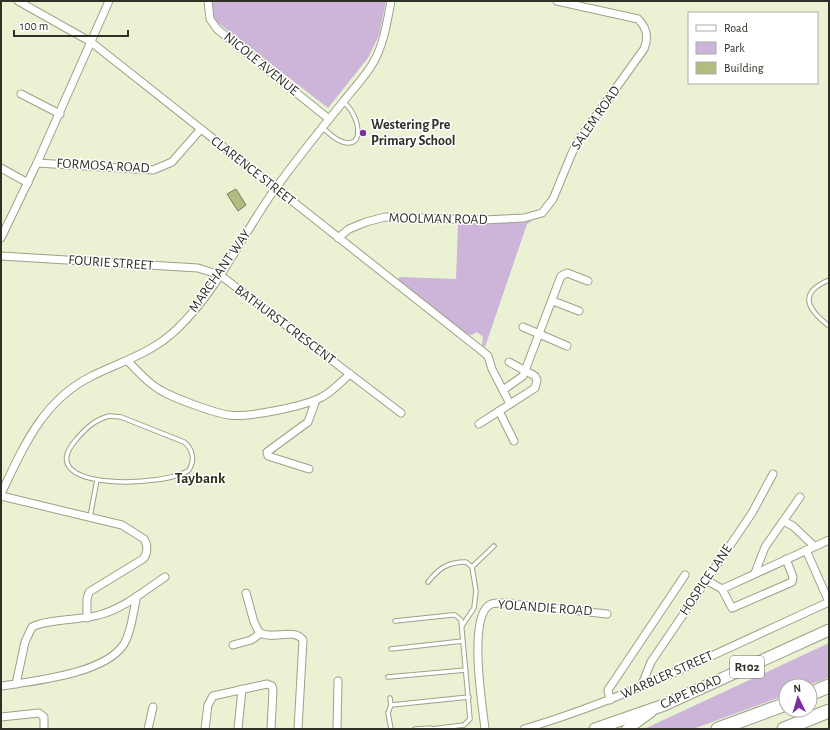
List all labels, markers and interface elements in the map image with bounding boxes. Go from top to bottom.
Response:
scale bar [14,12,128,38]
legend [688,12,818,84]
text: 100 m [20,20,48,32]
text: Road [724,22,748,34]
street label: NICOLE AVENUE [221,30,301,98]
text: Park [724,42,745,54]
text: Building [724,62,764,74]
street label: SALEM ROAD [569,84,623,152]
place label: Westering Pre Primary School [371,118,456,148]
marker: Westering Pre Primary School [358,128,368,138]
street label: CLARENCE STREET [208,134,298,208]
street label: FORMOSA ROAD [56,157,150,175]
street label: MOOLMAN ROAD [388,211,488,227]
street label: MARCHANT WAY [186,227,254,315]
street label: FOURIE STREET [68,253,154,273]
street label: BATHURST CRESCENT [232,283,338,367]
district label: Taybank [175,471,226,486]
street label: HOSPICE LANE [677,542,735,618]
street label: YOLANDIE ROAD [497,598,593,618]
street label: WARBLER STREET [619,648,715,702]
road number: R102 [730,656,764,678]
street label: CAPE ROAD [658,672,724,712]
north arrow [778,678,818,718]
text: N [793,683,801,694]

